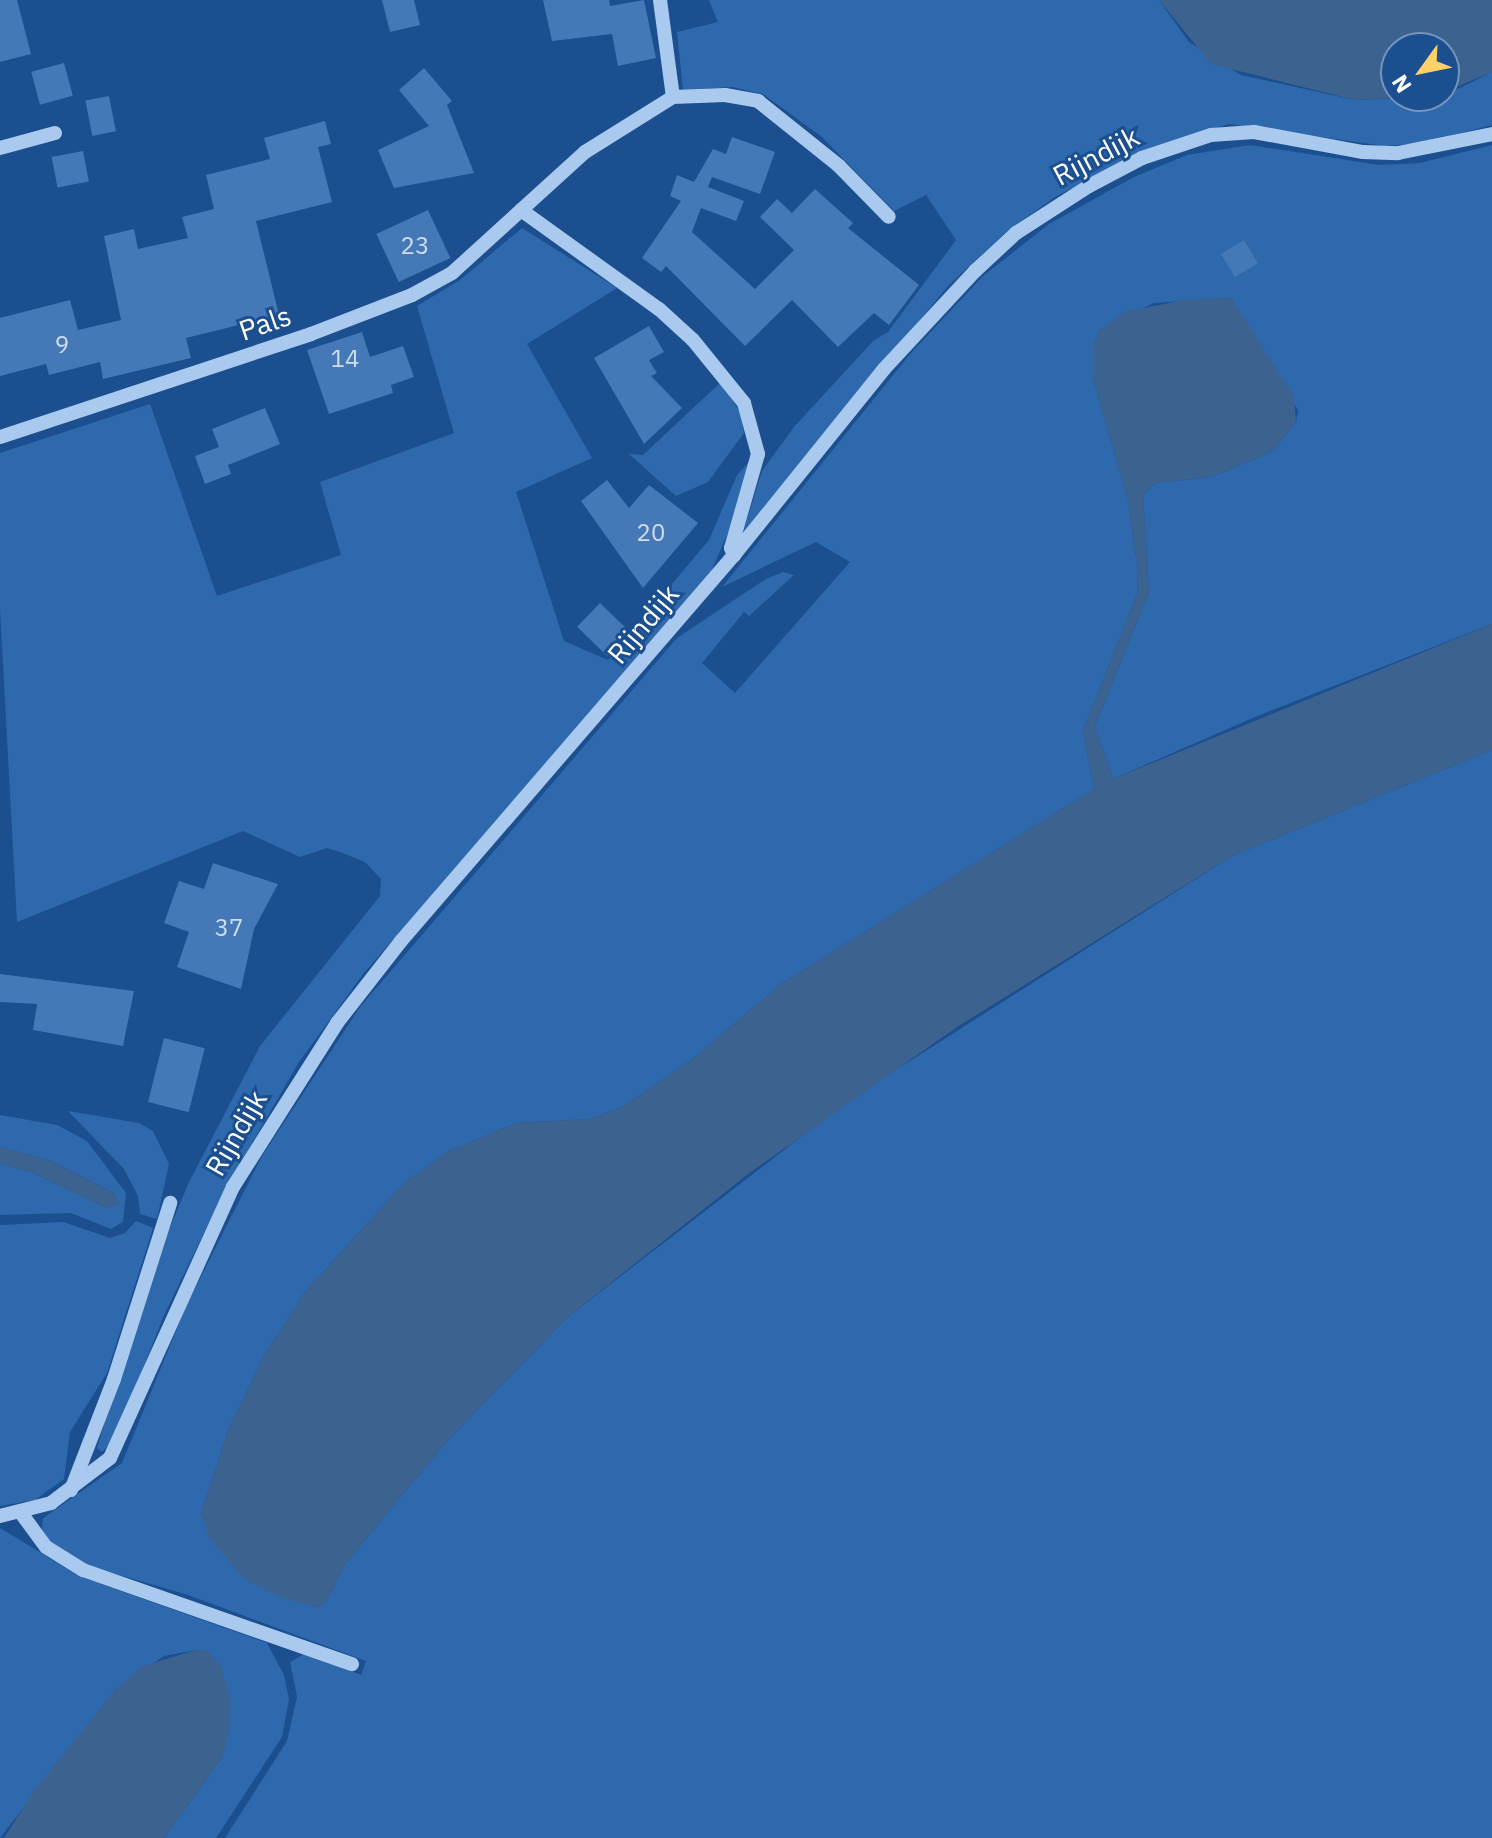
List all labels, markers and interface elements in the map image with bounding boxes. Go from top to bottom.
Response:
north arrow [1380,32,1460,112]
text: N [1385,70,1418,99]
street label: Rijndijk [1047,119,1145,193]
house number: 23 [401,232,429,260]
street label: Pals [235,299,295,347]
house number: 9 [55,331,69,359]
house number: 14 [331,345,359,373]
house number: 20 [637,519,665,547]
street label: Rijndijk [600,578,686,670]
house number: 37 [215,914,243,942]
street label: Rijndijk [198,1084,274,1182]

